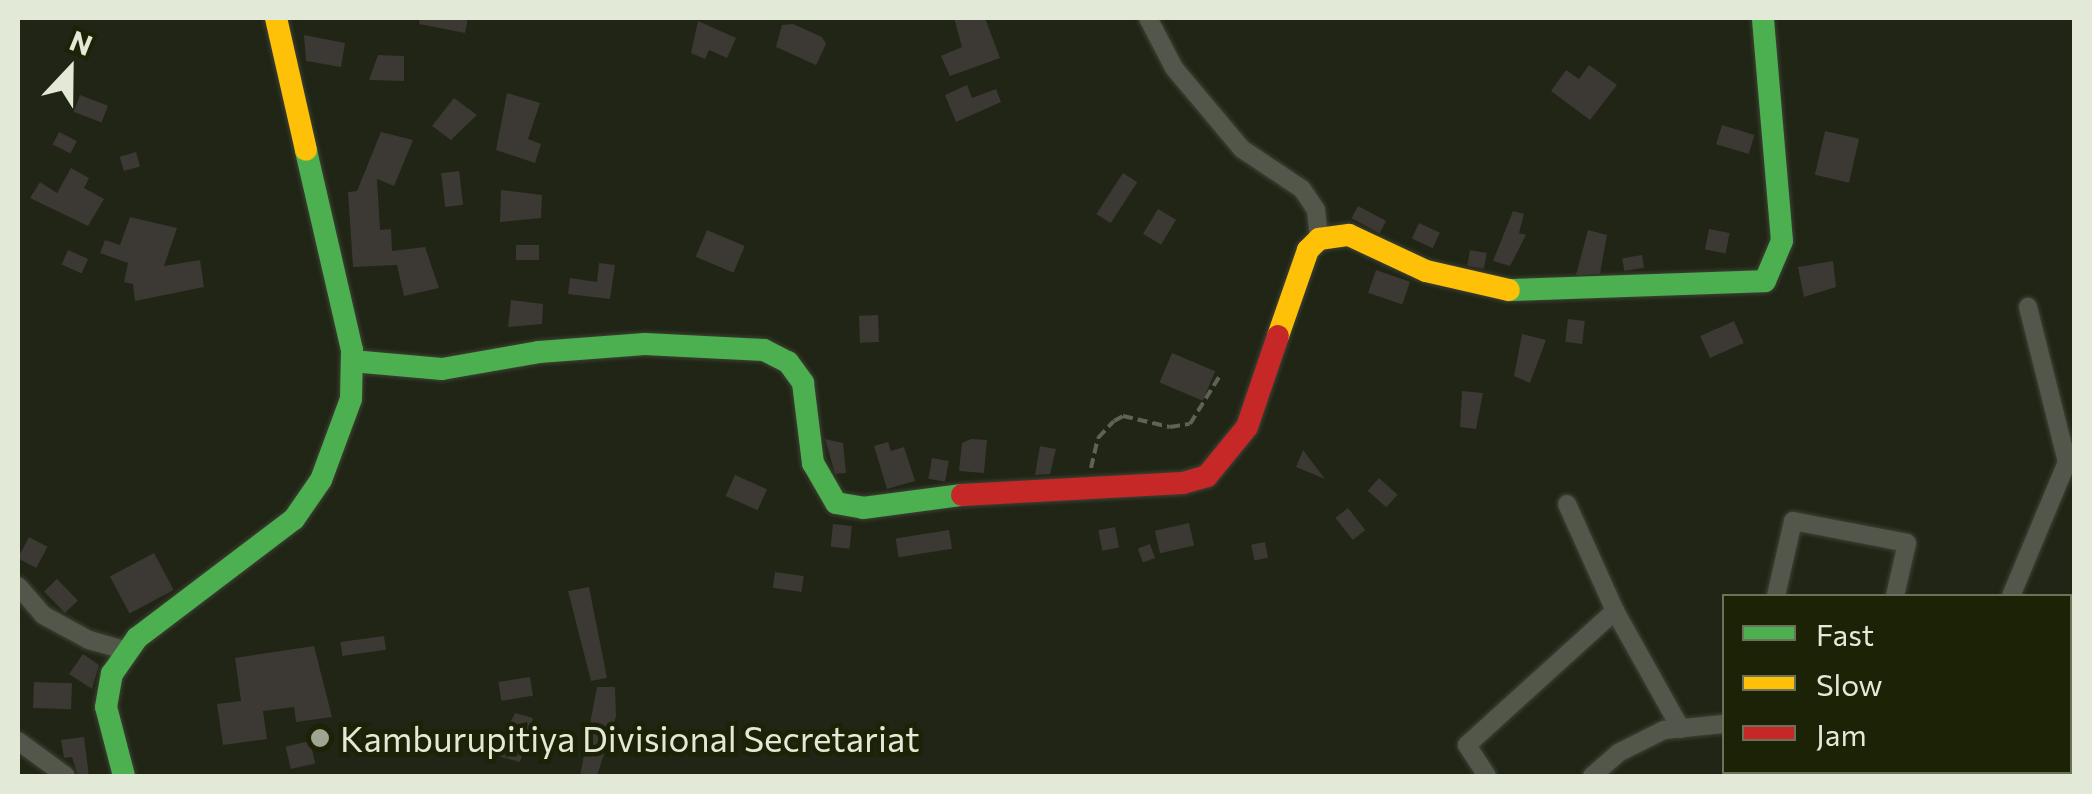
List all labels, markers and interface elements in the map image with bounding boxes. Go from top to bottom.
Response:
north arrow [20,20,120,120]
text: N [65,22,97,62]
legend [1722,594,2072,774]
text: Fast [1816,615,1874,652]
text: Slow [1816,665,1883,702]
text: Jam [1816,715,1867,752]
place label: Kamburupitiya Divisional Secretariat [340,717,920,759]
marker: Kamburupitiya Divisional Secretariat [309,727,331,749]

